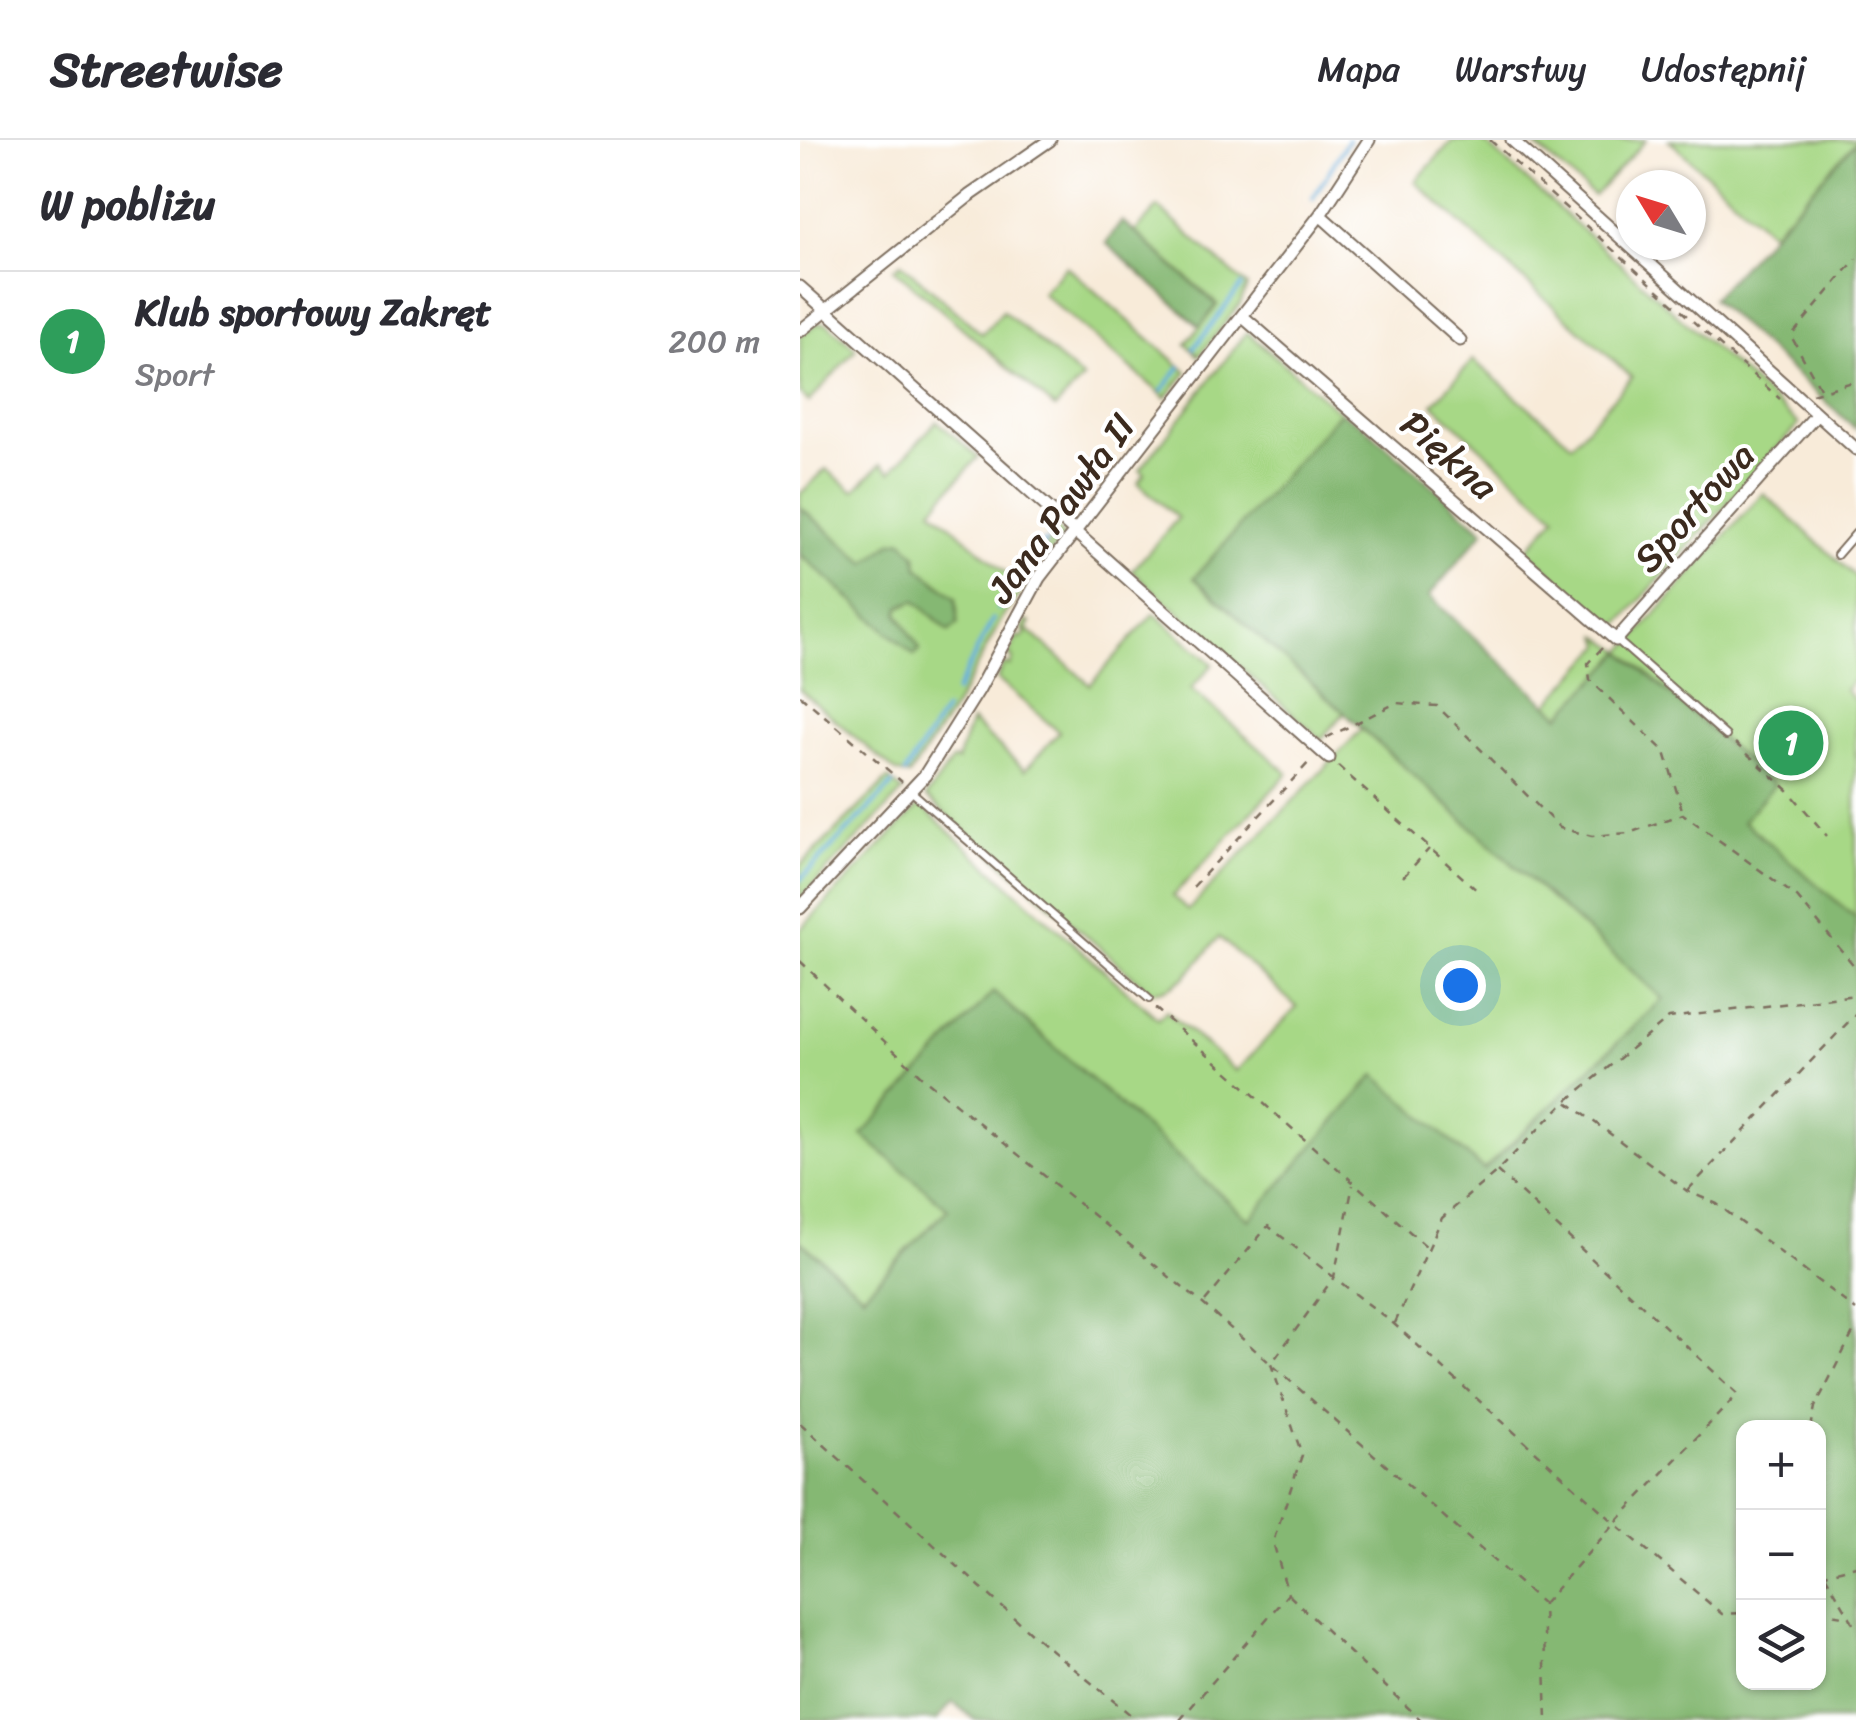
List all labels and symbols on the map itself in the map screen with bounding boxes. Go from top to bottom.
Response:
north arrow [1616,170,1706,260]
street label: Piękna [1384,393,1514,518]
street label: Jana Pawła II [968,399,1154,619]
street label: Sportowa [1616,426,1772,589]
pin: 1 [1758,706,1824,780]
your location [1435,960,1486,1011]

